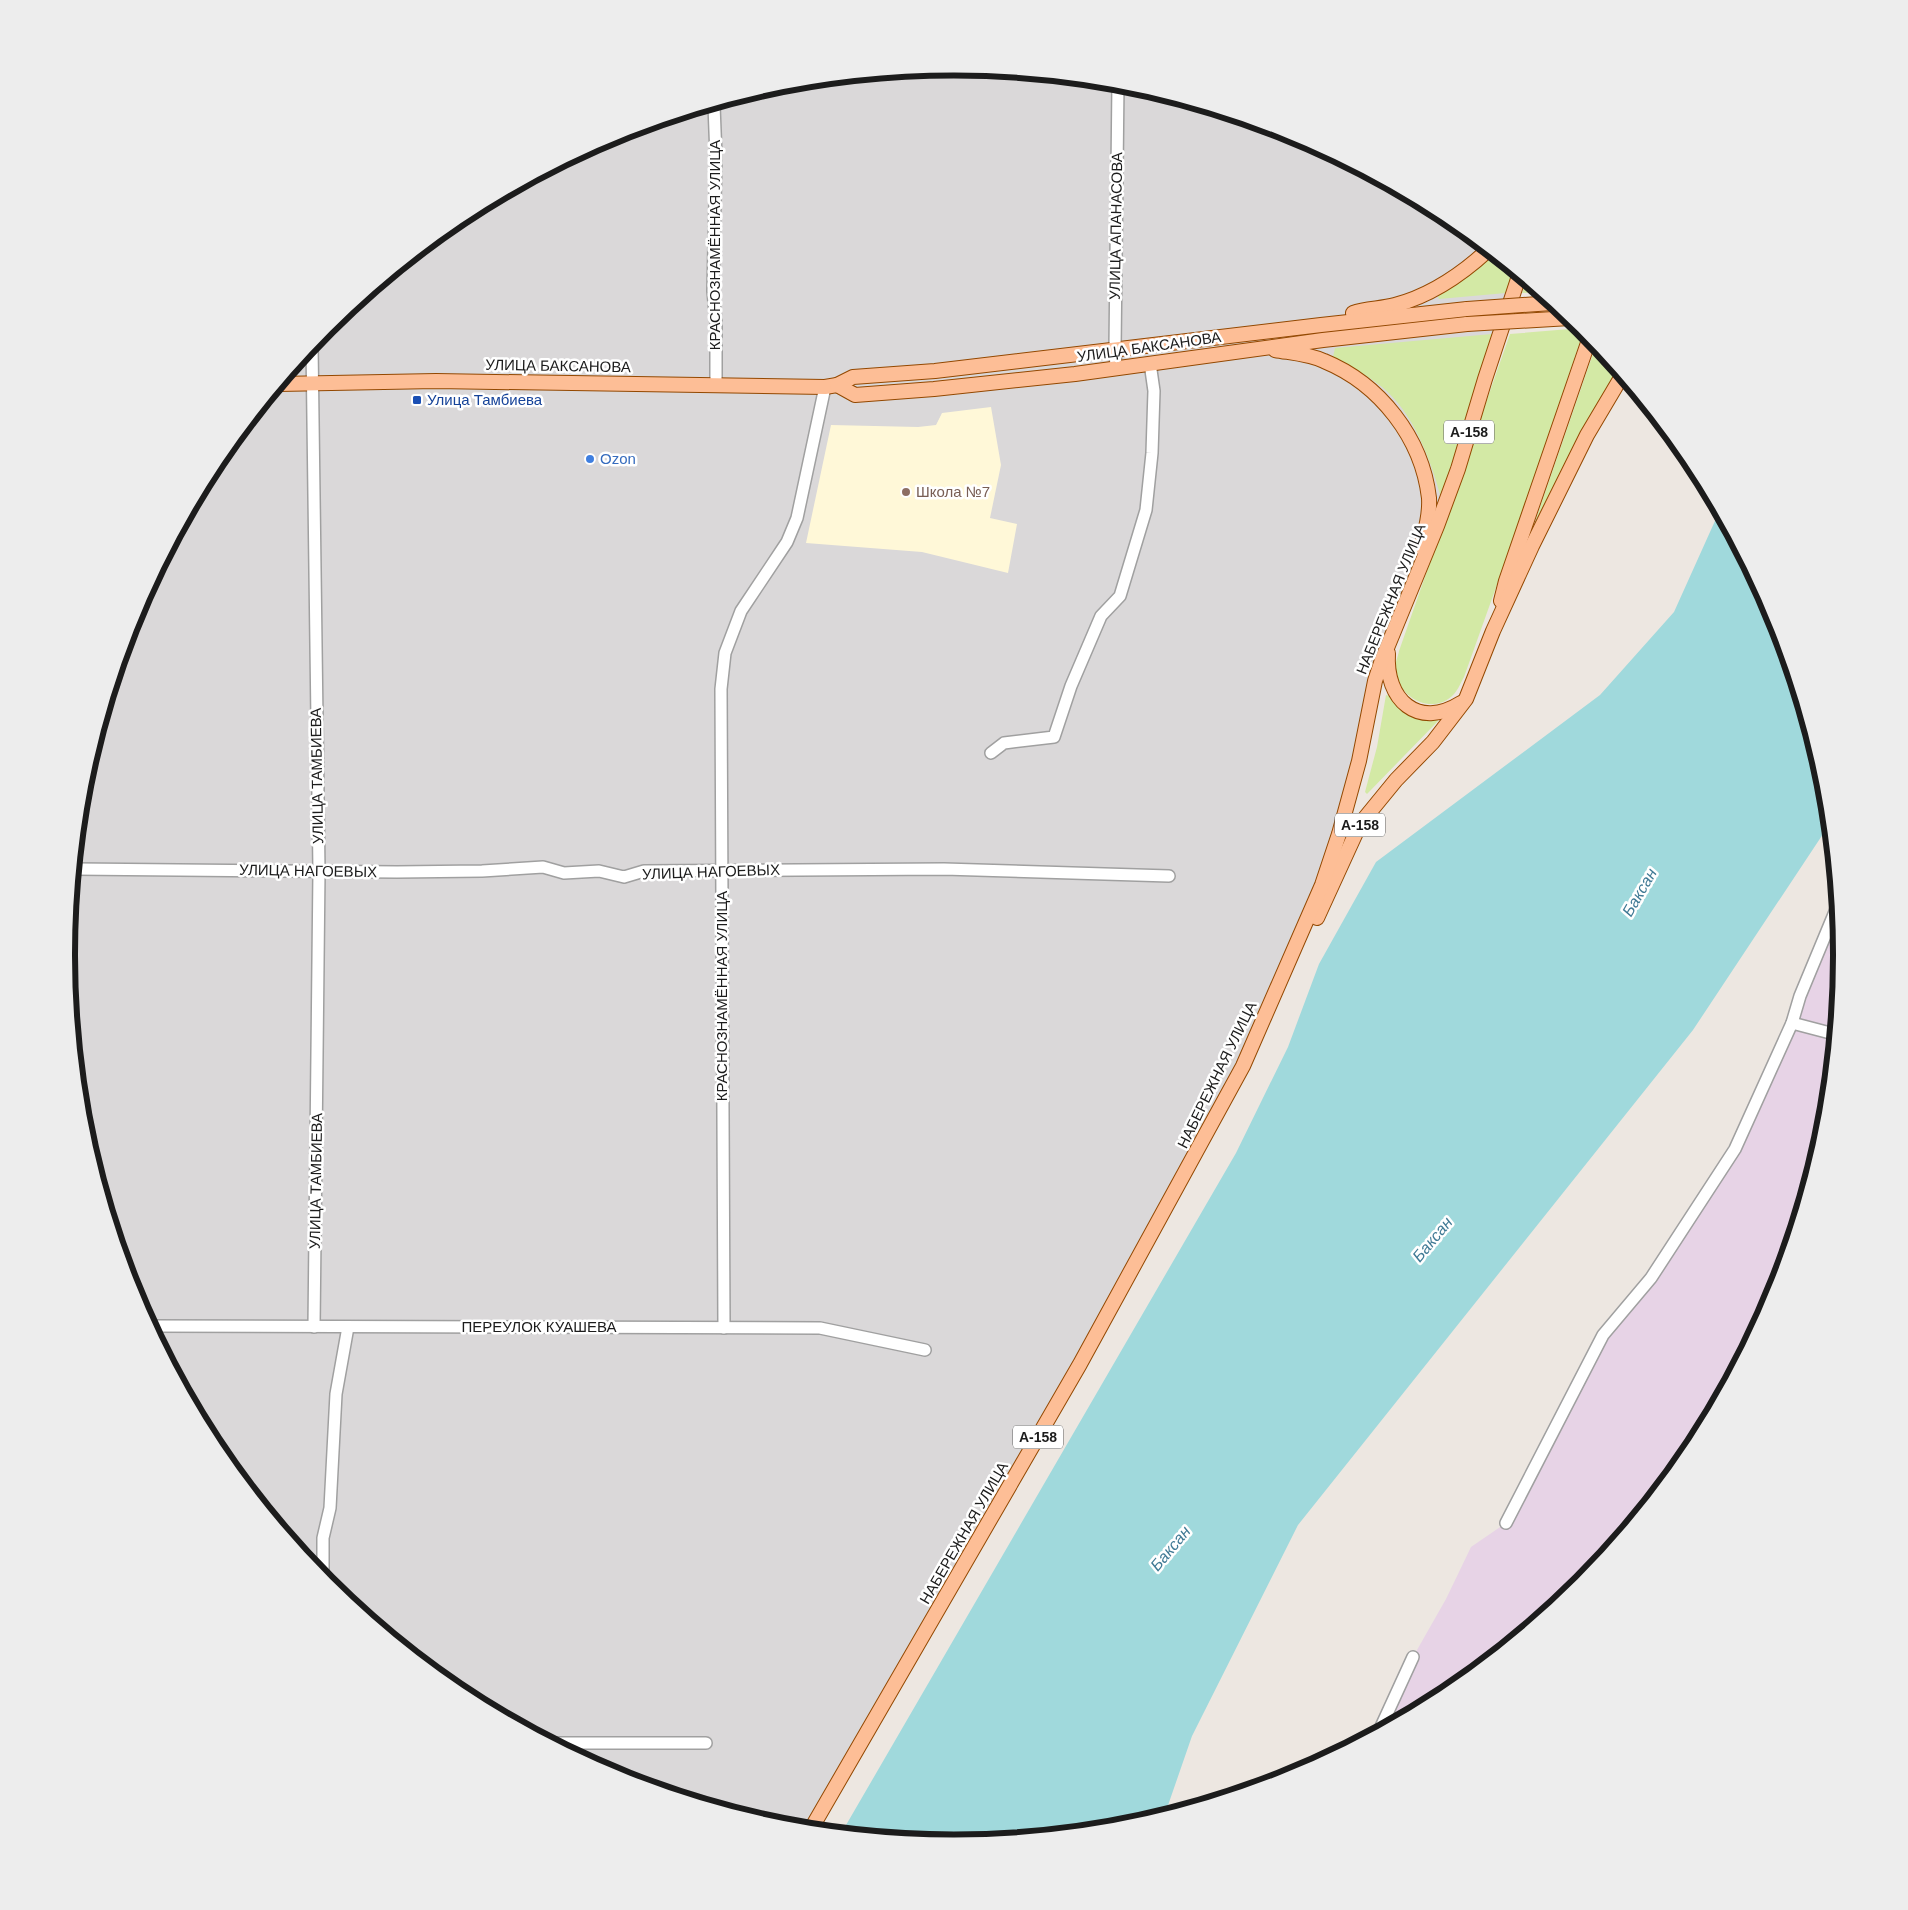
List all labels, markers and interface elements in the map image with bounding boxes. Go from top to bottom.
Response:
street label: КРАСНОЗНАМЁННАЯ УЛИЦА [706,140,723,350]
street label: УЛИЦА АПАНАСОВА [1106,152,1125,300]
street label: УЛИЦА БАКСАНОВА [1076,328,1222,365]
street label: УЛИЦА БАКСАНОВА [485,356,631,375]
place label: Улица Тамбиева [427,391,543,408]
marker: Улица Тамбиева [411,394,423,406]
road number: А-158 [1444,421,1494,444]
place label: Ozon [600,450,636,467]
marker: Ozon [584,453,596,465]
place label: Школа №7 [916,483,990,500]
marker: Школа №7 [900,486,912,498]
street label: НАБЕРЕЖНАЯ УЛИЦА [1352,521,1429,677]
street label: УЛИЦА ТАМБИЕВА [307,708,326,844]
road number: А-158 [1335,814,1385,836]
street label: УЛИЦА НАГОЕВЫХ [239,861,377,880]
street label: УЛИЦА НАГОЕВЫХ [642,861,780,882]
water label: Баксан [1619,865,1660,919]
street label: КРАСНОЗНАМЁННАЯ УЛИЦА [713,891,730,1101]
street label: НАБЕРЕЖНАЯ УЛИЦА [1174,999,1260,1151]
street label: УЛИЦА ТАМБИЕВА [306,1113,325,1249]
water label: Баксан [1409,1214,1456,1265]
street label: ПЕРЕУЛОК КУАШЕВА [462,1318,616,1335]
road number: А-158 [1013,1425,1063,1448]
street label: НАБЕРЕЖНАЯ УЛИЦА [916,1459,1011,1607]
water label: Баксан [1147,1523,1194,1574]

